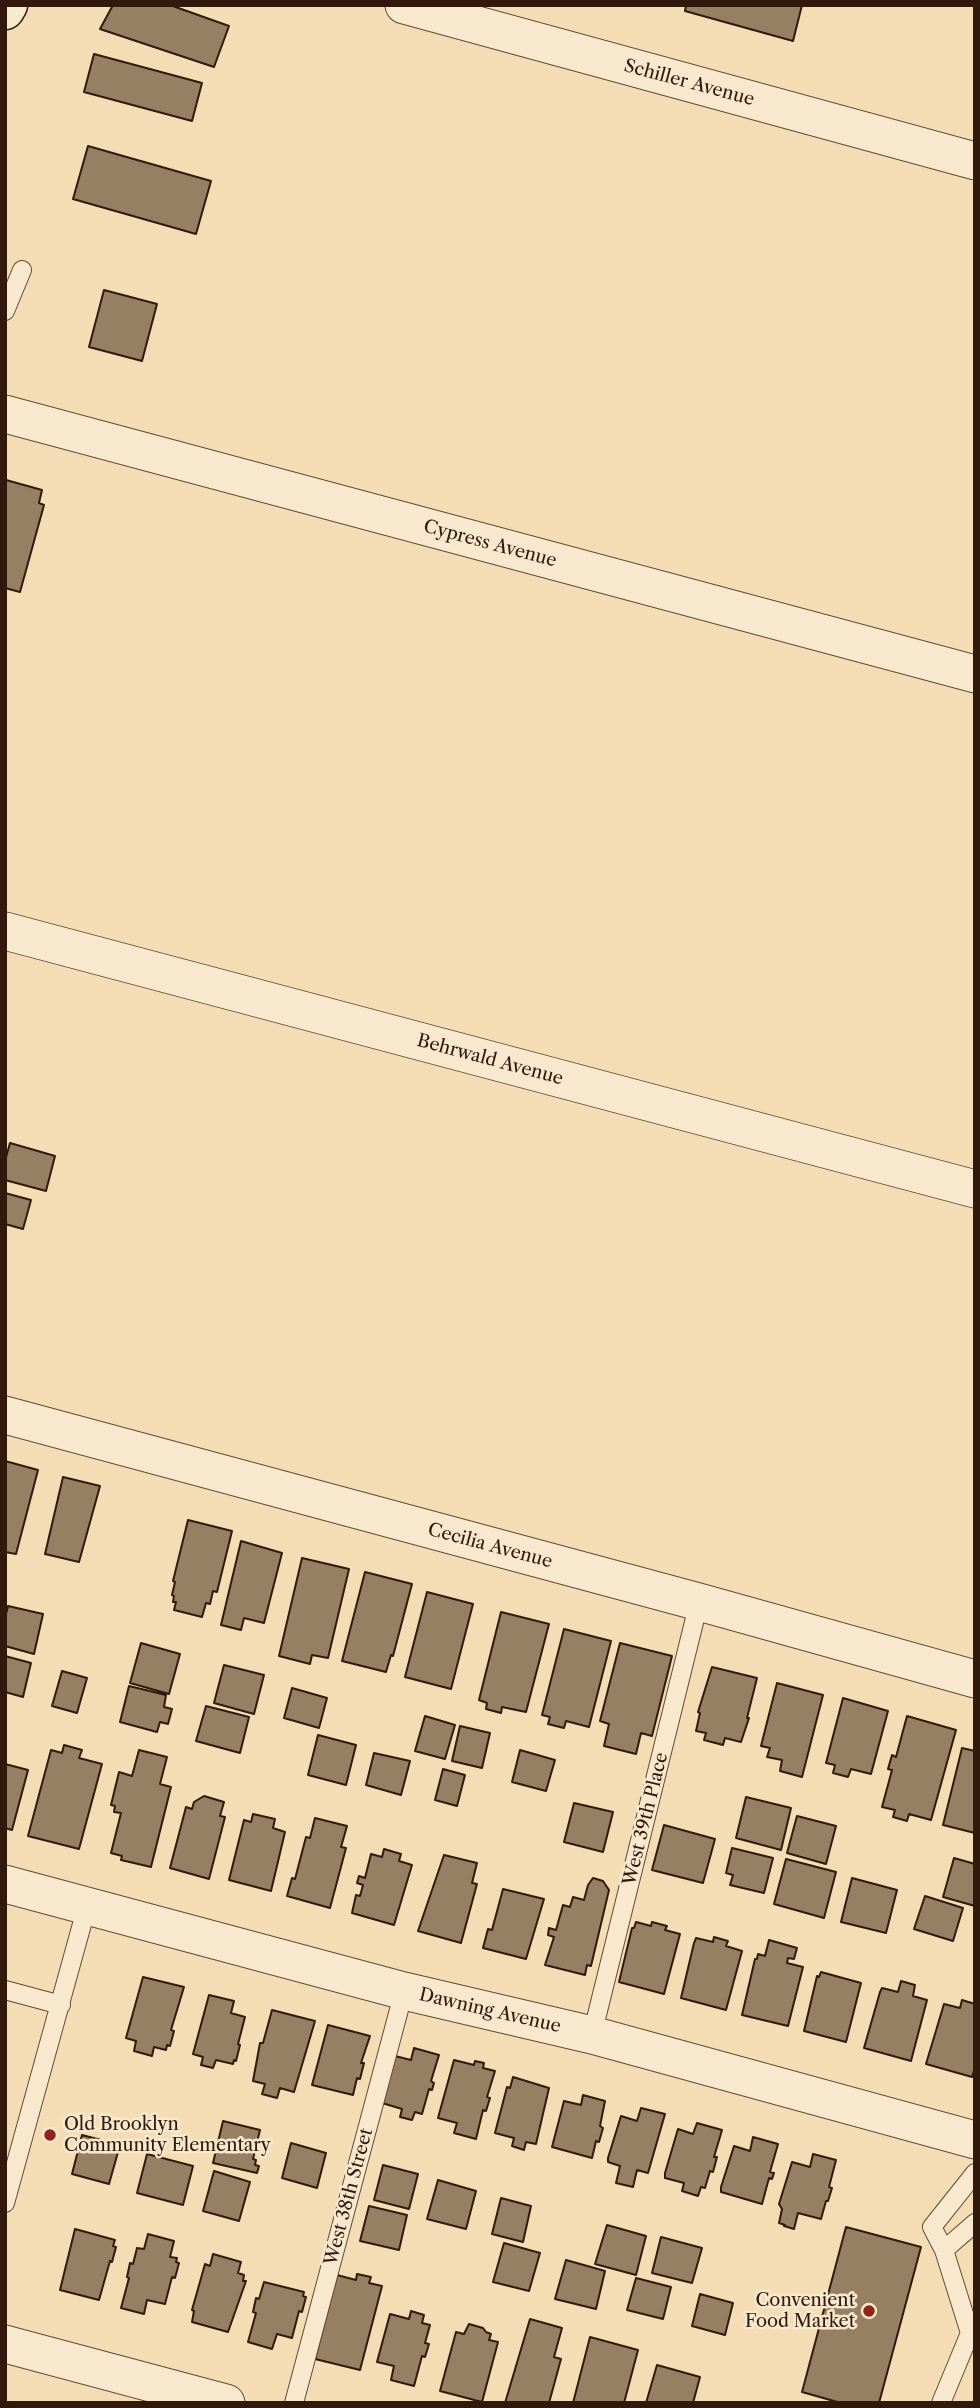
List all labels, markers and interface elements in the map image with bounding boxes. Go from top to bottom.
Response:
street label: Schiller Avenue [621,55,757,111]
street label: Cypress Avenue [421,516,559,572]
street label: Behrwald Avenue [415,1030,565,1090]
street label: Cecilia Avenue [425,1519,555,1573]
street label: West 39th Place [619,1750,673,1888]
street label: Dawning Avenue [417,1984,563,2038]
place label: Old Brooklyn Community Elementary [64,2114,271,2156]
street label: West 38th Street [320,2126,378,2268]
marker: Old Brooklyn Community Elementary [42,2127,58,2143]
place label: Convenient Food Market [745,2290,855,2332]
marker: Convenient Food Market [861,2303,877,2319]

